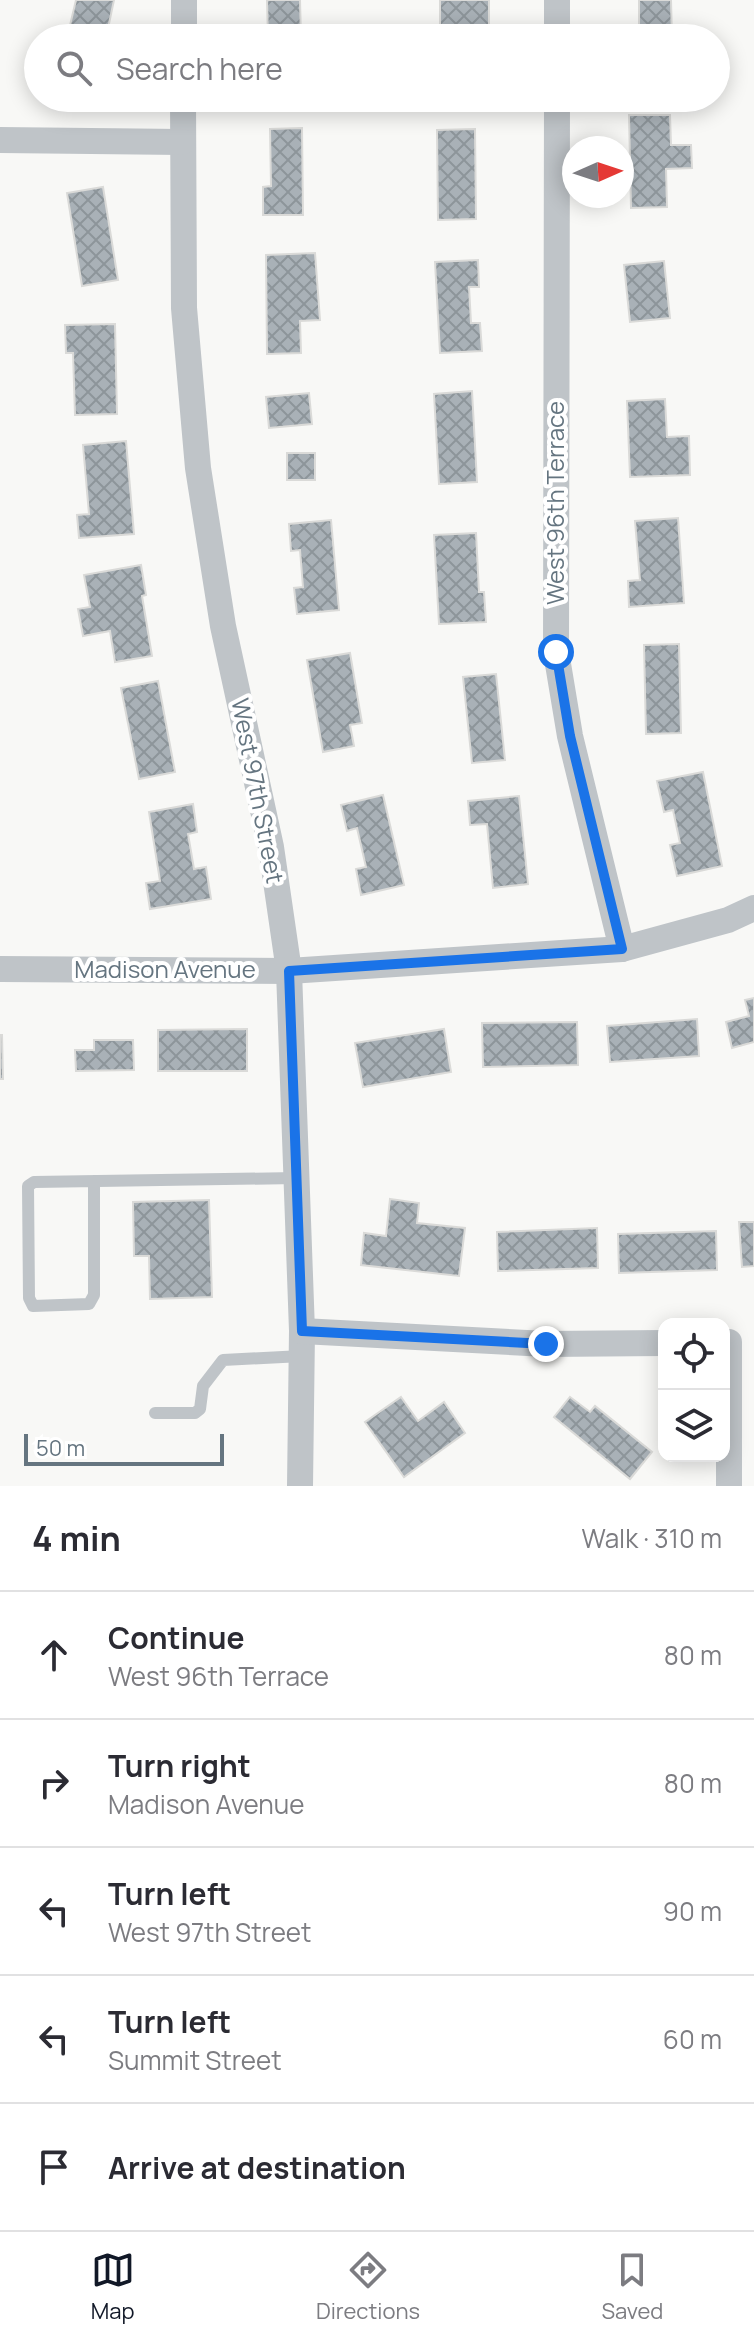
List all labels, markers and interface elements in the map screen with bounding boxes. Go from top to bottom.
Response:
search box [24,24,730,112]
icon: search [52,46,96,90]
text: Search here [116,48,283,89]
north arrow [562,136,634,208]
street label: West 96th Terrace [538,401,571,605]
route start [538,634,574,670]
street label: West 97th Street [224,695,293,886]
street label: Madison Avenue [74,952,256,985]
map controls [658,1318,730,1462]
button: locate [658,1318,730,1390]
route end [528,1326,564,1362]
button: layers [658,1390,730,1462]
scale bar [24,1430,224,1466]
text: 50 m [36,1433,85,1463]
text: 4 min [32,1515,121,1561]
text: Walk · 310 m [582,1520,722,1556]
text: Continue [108,1617,244,1658]
icon: ahead [32,1633,76,1677]
text: 80 m [664,1637,722,1673]
text: West 96th Terrace [108,1658,329,1694]
text: Turn right [108,1745,251,1786]
icon: right [32,1761,76,1805]
text: 80 m [664,1765,722,1801]
text: Madison Avenue [108,1786,304,1822]
text: Turn left [108,1873,231,1914]
icon: left [32,1889,76,1933]
text: 90 m [663,1893,722,1929]
text: West 97th Street [108,1914,311,1950]
text: Turn left [108,2001,231,2042]
icon: left [32,2017,76,2061]
text: 60 m [663,2021,722,2057]
text: Summit Street [108,2042,282,2078]
icon: arrive [32,2145,76,2189]
text: Arrive at destination [108,2147,406,2188]
tab: Map [91,2248,135,2326]
tab: Directions [316,2248,420,2326]
tab: Saved [601,2248,663,2326]

